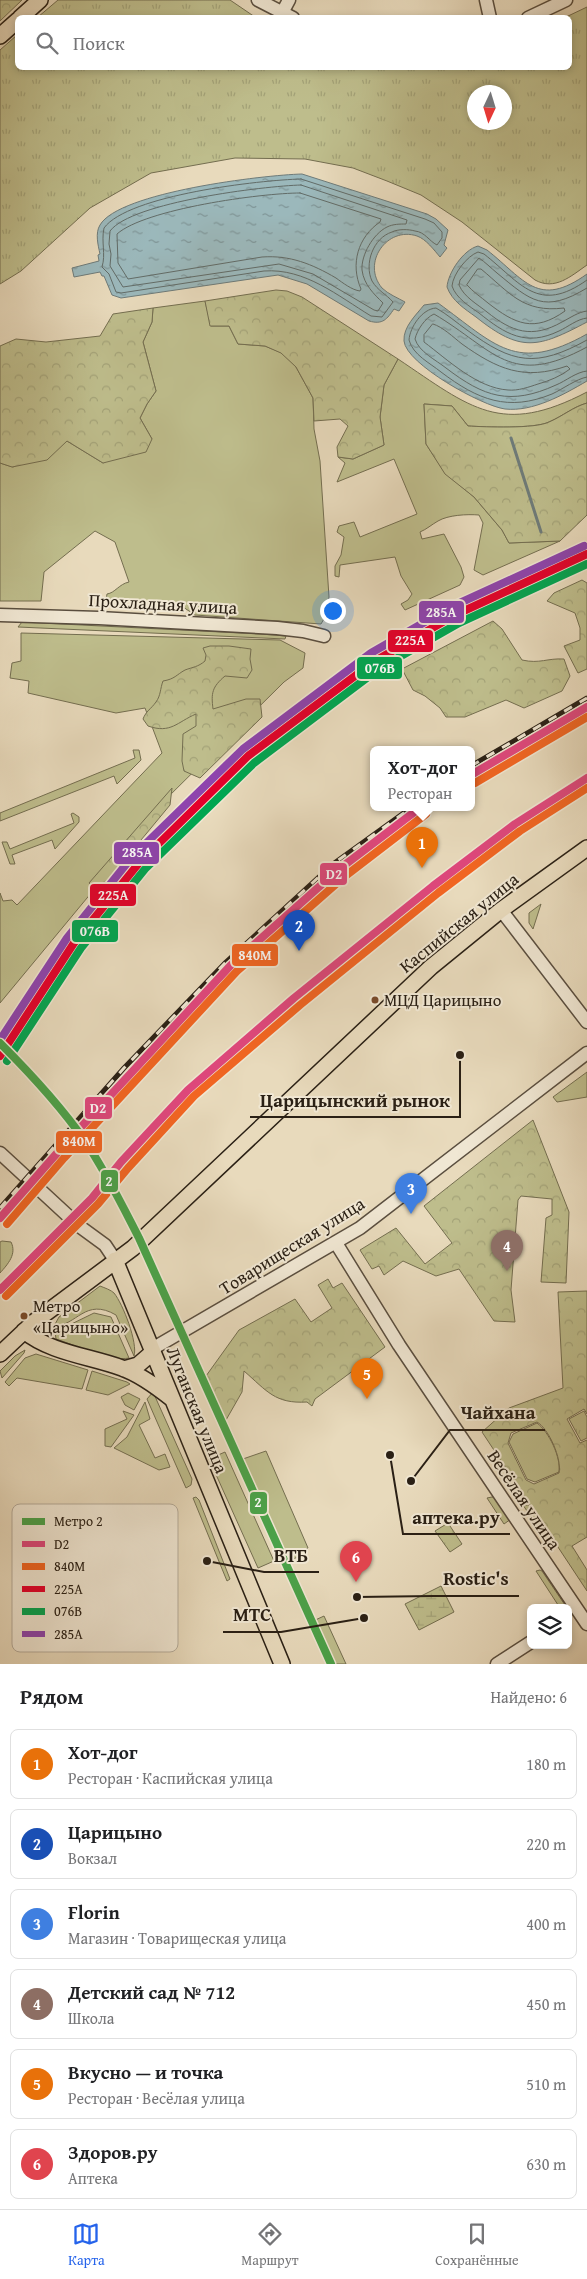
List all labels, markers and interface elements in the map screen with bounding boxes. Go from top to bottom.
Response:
search box [15,15,572,70]
icon: search [33,29,61,57]
text: Поиск [73,29,125,57]
north arrow [467,85,512,130]
street label: Прохладная улица [88,586,238,621]
your location [320,598,346,624]
line badge: 285А [418,600,465,624]
text: 285А [426,602,456,622]
line badge: 225А [387,629,434,653]
text: 225А [395,630,425,650]
line badge: 076В [356,656,403,680]
text: 076В [365,658,395,678]
popup [370,746,475,811]
text: Хот-дог [388,753,457,781]
text: Ресторан [388,781,452,805]
pin: 1 [406,827,438,868]
line badge: 285А [113,841,160,865]
text: 285А [122,842,152,862]
line badge: D2 [319,862,348,886]
text: D2 [326,864,342,884]
street label: Каспийская улица [393,866,525,979]
line badge: 225А [89,883,137,907]
text: 225А [98,885,128,905]
pin: 2 [283,910,315,951]
line badge: 076В [71,919,119,943]
text: 076В [80,921,110,941]
line badge: 840М [231,943,279,967]
text: 840М [238,945,272,965]
place label: МЦД Царицыно [384,987,502,1012]
marker: МЦД Царицыно [370,995,380,1005]
callout: Царицынский рынок [250,1083,460,1117]
text: Царицынский рынок [260,1086,450,1114]
line badge: D2 [84,1096,113,1120]
text: D2 [90,1098,106,1118]
line badge: 840М [55,1130,103,1154]
text: 840М [62,1131,96,1151]
line badge: 2 [100,1169,119,1193]
text: 2 [105,1171,113,1191]
pin: 3 [395,1173,427,1214]
street label: Товарищеская улица [214,1190,370,1301]
pin: 4 [491,1230,523,1271]
place label: Метро «Царицыно» [33,1293,128,1339]
marker: Метро «Царицыно» [19,1311,29,1321]
street label: Луганская улица [160,1342,235,1478]
pin: 5 [351,1358,383,1399]
callout: Чайхана [450,1396,545,1430]
text: Чайхана [461,1398,536,1426]
street label: Весёлая улица [481,1444,568,1555]
line badge: 2 [249,1491,268,1515]
text: 2 [254,1492,262,1512]
callout: аптека.ру [403,1500,510,1534]
text: аптека.ру [412,1503,500,1531]
legend [12,1504,178,1652]
text: Метро 2 [54,1511,103,1531]
text: D2 [54,1534,69,1554]
callout: ВТБ [264,1538,319,1572]
text: ВТБ [274,1541,308,1569]
pin: 6 [340,1541,372,1582]
text: 840М [54,1556,85,1576]
callout: Rostic's [433,1562,519,1596]
text: Rostic's [443,1564,509,1592]
text: 225А [54,1579,83,1599]
callout: МТС [223,1598,281,1632]
text: МТС [233,1600,271,1628]
text: 076В [54,1601,82,1621]
map controls [527,1604,572,1649]
button: layers [527,1604,572,1649]
text: 285А [54,1624,83,1644]
text: Рядом [20,1681,83,1712]
text: Найдено: 6 [490,1685,567,1709]
text: Хот-дог [68,1738,137,1766]
text: 1 [33,1752,41,1776]
text: 180 m [526,1752,566,1776]
text: Ресторан · Каспийская улица [68,1766,273,1790]
text: Царицыно [68,1818,162,1846]
text: 2 [33,1832,41,1856]
text: 220 m [526,1832,566,1856]
text: Вокзал [68,1846,117,1870]
text: Florin [68,1898,120,1926]
text: 3 [33,1912,41,1936]
text: 400 m [526,1912,566,1936]
text: Магазин · Товарищеская улица [68,1926,286,1950]
text: Детский сад № 712 [68,1978,235,2006]
text: 4 [33,1992,41,2016]
text: 450 m [526,1992,566,2016]
text: Школа [68,2006,114,2030]
text: Вкусно — и точка [68,2058,223,2086]
text: 5 [33,2072,41,2096]
text: 510 m [526,2072,566,2096]
text: Ресторан · Весёлая улица [68,2086,245,2110]
text: Здоров.ру [68,2138,158,2166]
text: 6 [33,2152,41,2176]
text: 630 m [526,2152,566,2176]
text: Аптека [68,2166,118,2190]
tab: Карта [68,2220,105,2270]
tab: Маршрут [241,2220,299,2270]
tab: Сохранённые [435,2220,519,2270]

